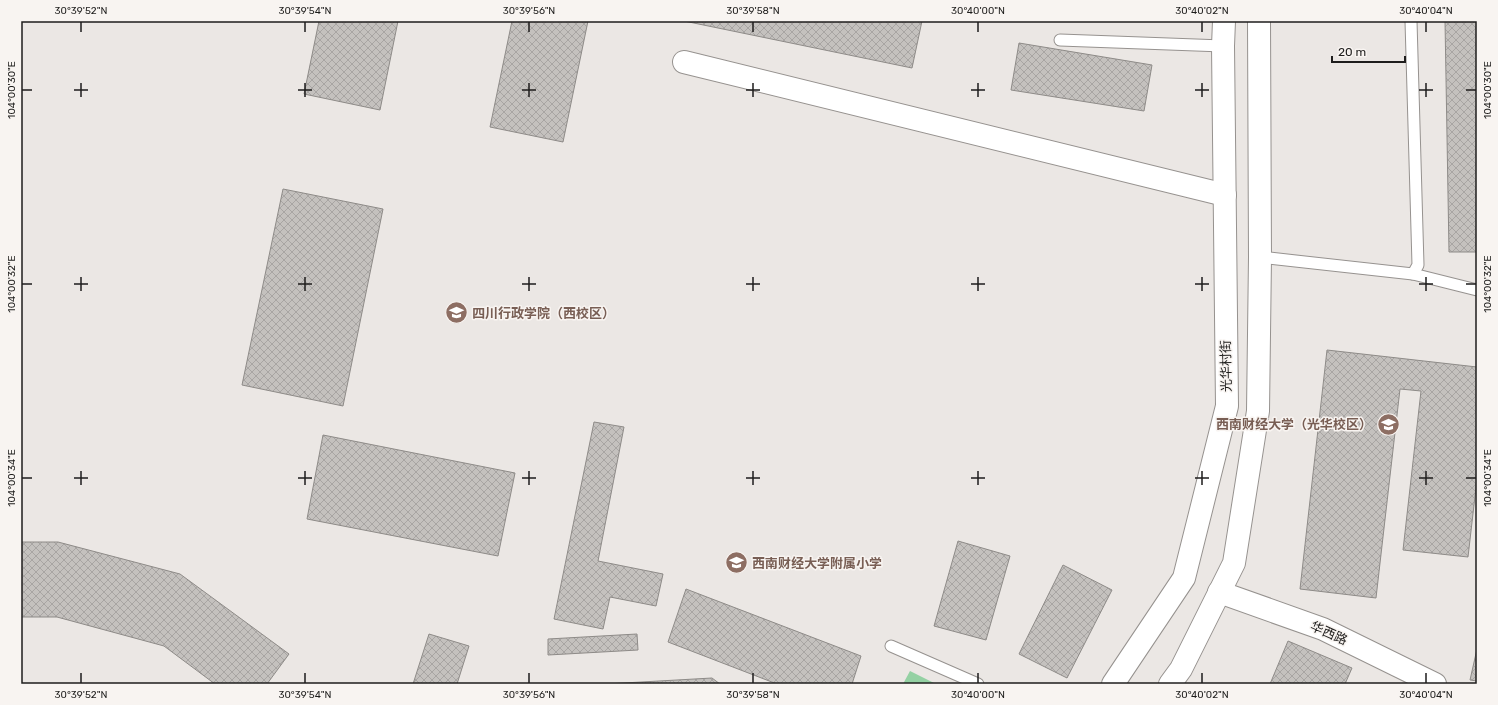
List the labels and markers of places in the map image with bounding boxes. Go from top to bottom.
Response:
school or university icon: 四川行政学院（西校区） [444,300,470,326]
place label: 四川行政学院（西校区） [472,306,615,321]
school or university icon: 西南财经大学（光华校区） [1375,411,1401,437]
place label: 西南财经大学（光华校区） [1216,417,1372,432]
school or university icon: 西南财经大学附属小学 [724,550,750,576]
place label: 西南财经大学附属小学 [752,556,882,571]

